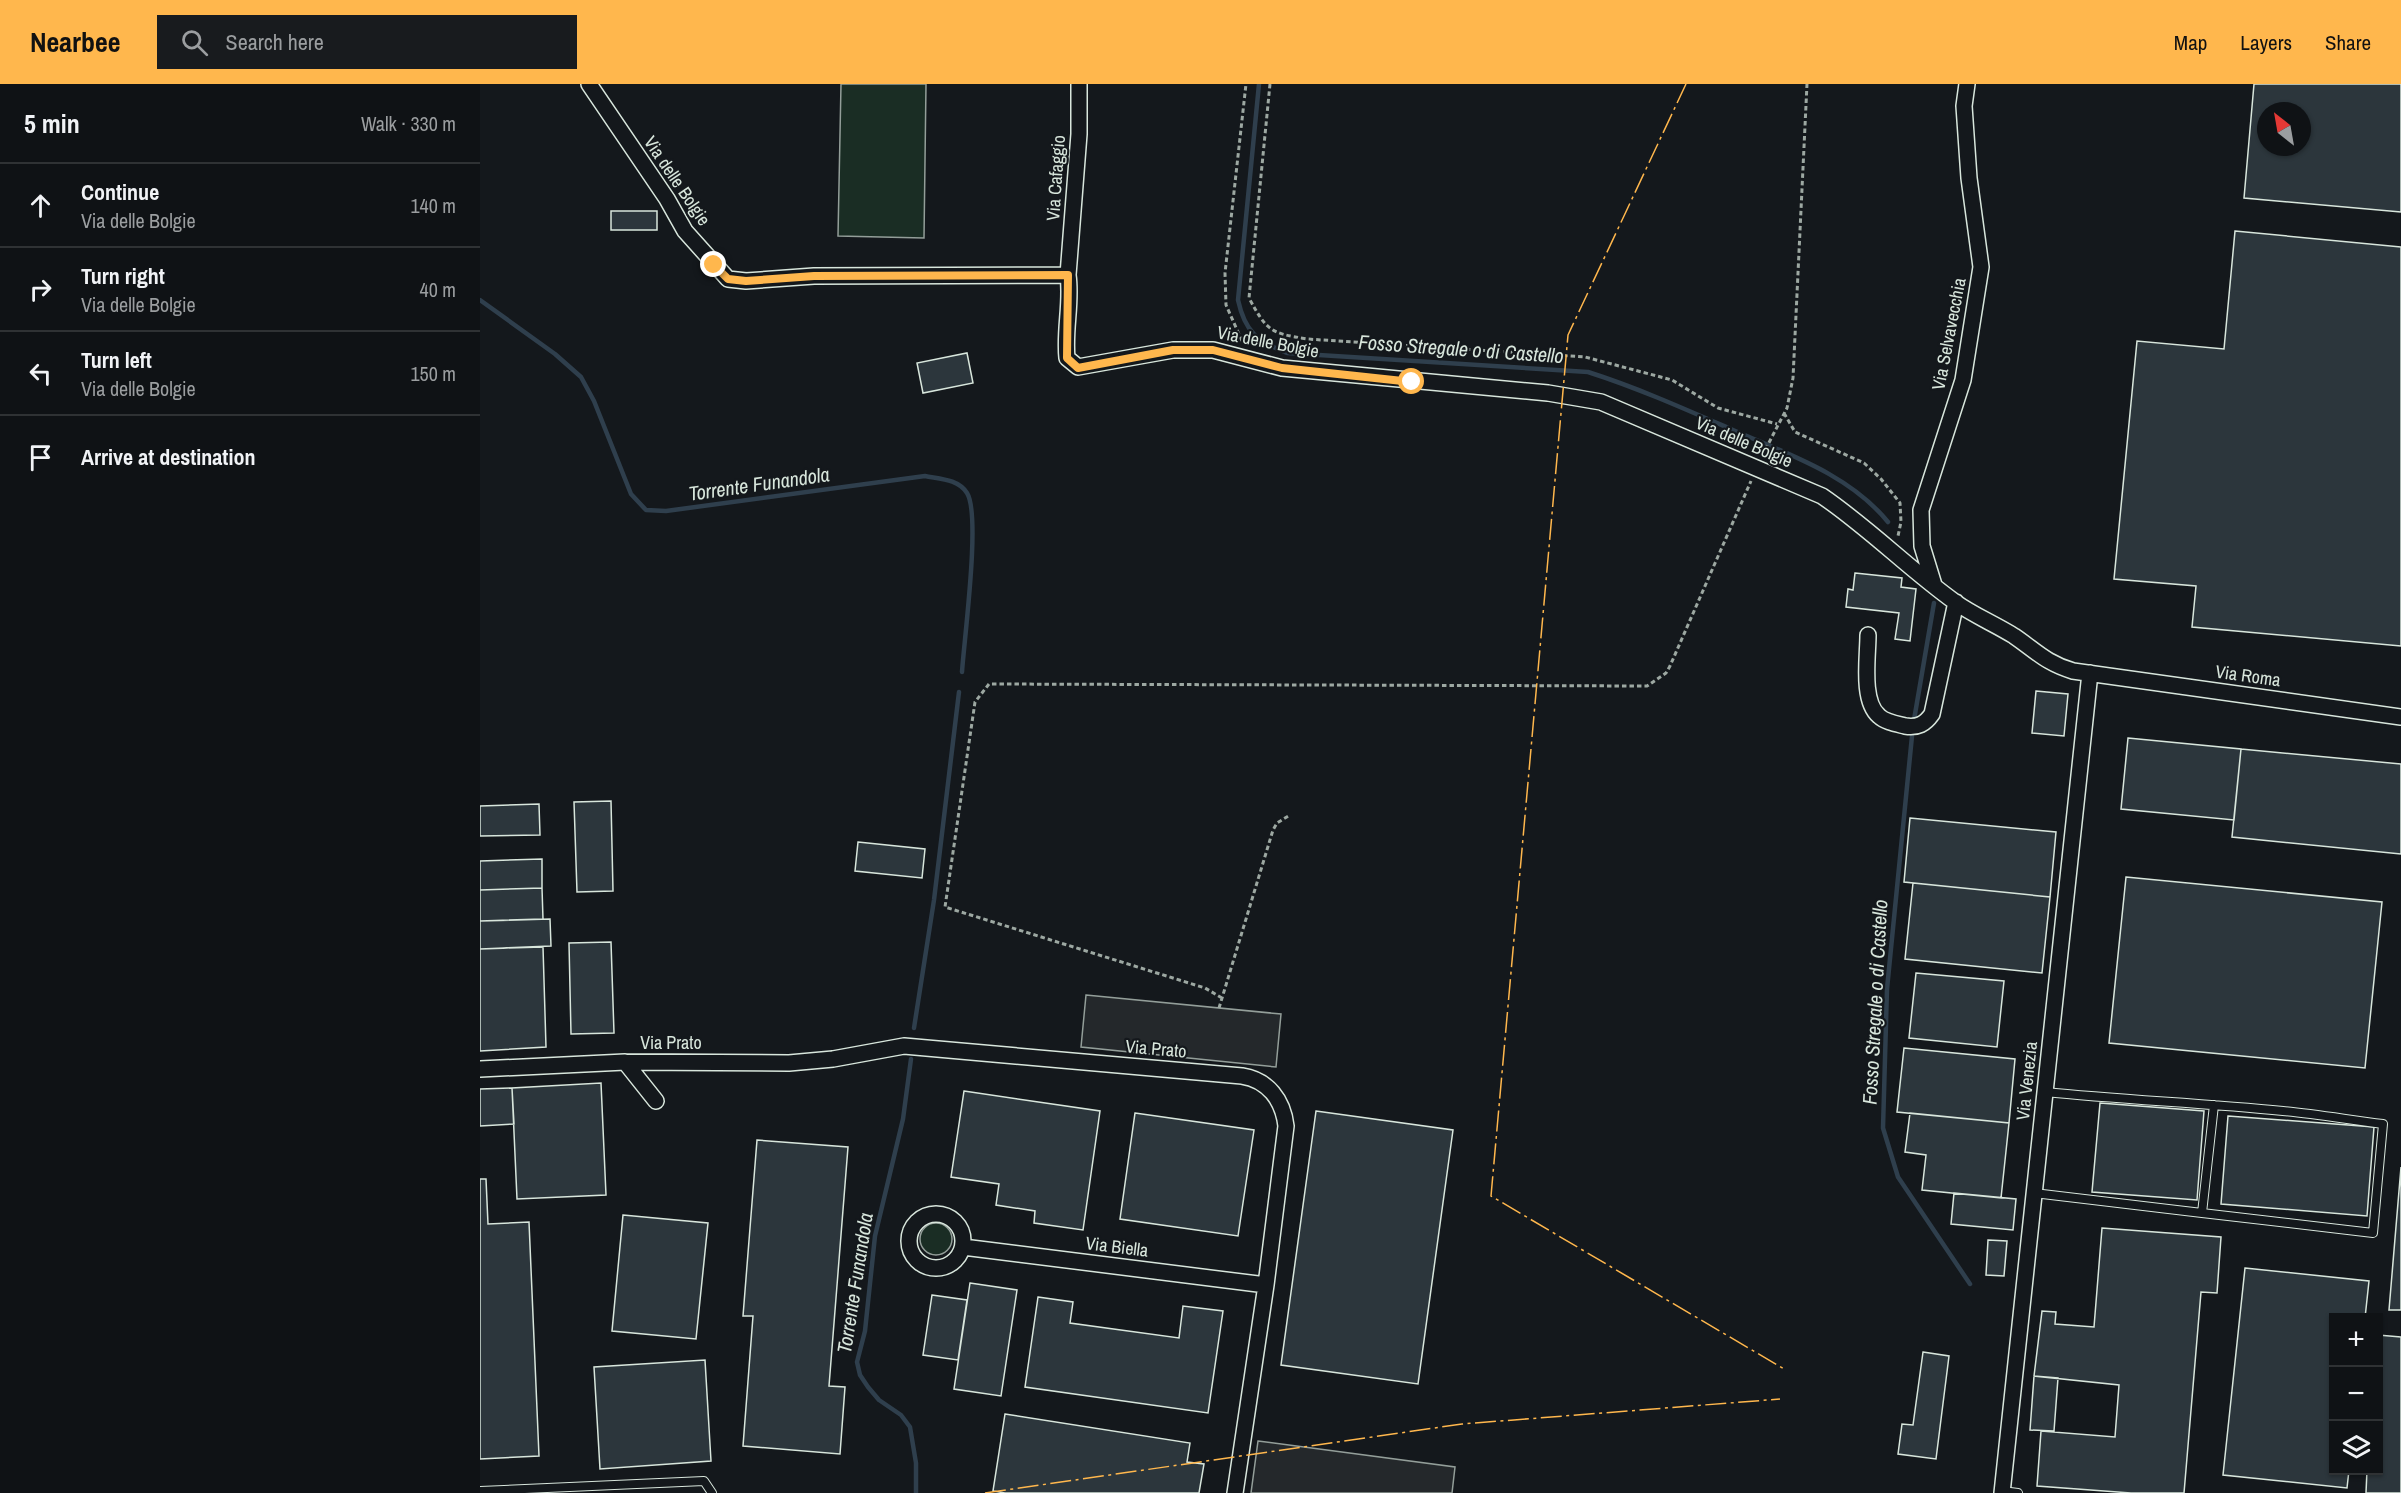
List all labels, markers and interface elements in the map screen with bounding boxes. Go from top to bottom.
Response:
search box [157,15,577,69]
text: Nearbee [30,23,121,61]
icon: search [178,26,211,59]
text: Search here [226,27,324,57]
text: Map [2174,28,2207,57]
text: Layers [2240,28,2292,57]
text: Share [2325,28,2371,57]
north arrow [2257,102,2311,156]
text: 5 min [24,106,80,141]
text: Walk · 330 m [361,110,456,137]
street label: Via delle Bolgie [638,131,717,230]
street label: Via Cafaggio [1040,134,1071,222]
text: Continue [81,177,159,207]
icon: ahead [24,189,57,222]
text: 140 m [410,192,456,219]
text: Via delle Bolgie [81,207,196,234]
route end [700,251,726,277]
text: Turn right [81,261,165,291]
icon: right [24,273,57,306]
text: 40 m [420,276,456,303]
street label: Via Selvavecchia [1925,276,1972,392]
text: Via delle Bolgie [81,291,196,318]
street label: Via delle Bolgie [1215,319,1321,364]
water label: Fosso Stregale o di Castello [1358,328,1564,369]
text: Turn left [81,345,152,375]
icon: left [24,357,57,390]
text: 150 m [410,360,456,387]
route start [1398,368,1424,394]
text: Via delle Bolgie [81,375,196,402]
street label: Via delle Bolgie [1692,410,1797,473]
icon: arrive [24,441,57,474]
text: Arrive at destination [81,442,255,472]
water label: Torrente Funandola [687,460,831,507]
street label: Via Roma [2214,659,2282,692]
water label: Fosso Stregale o di Castello [1856,899,1893,1105]
street label: Via Prato [640,1030,702,1055]
street label: Via Prato [1124,1033,1188,1064]
street label: Via Venezia [2010,1040,2043,1122]
water label: Torrente Funandola [830,1211,879,1355]
street label: Via Biella [1084,1230,1150,1263]
map controls [2329,1313,2383,1475]
button: + [2329,1313,2383,1367]
button: − [2329,1367,2383,1421]
button: layers [2329,1421,2383,1475]

